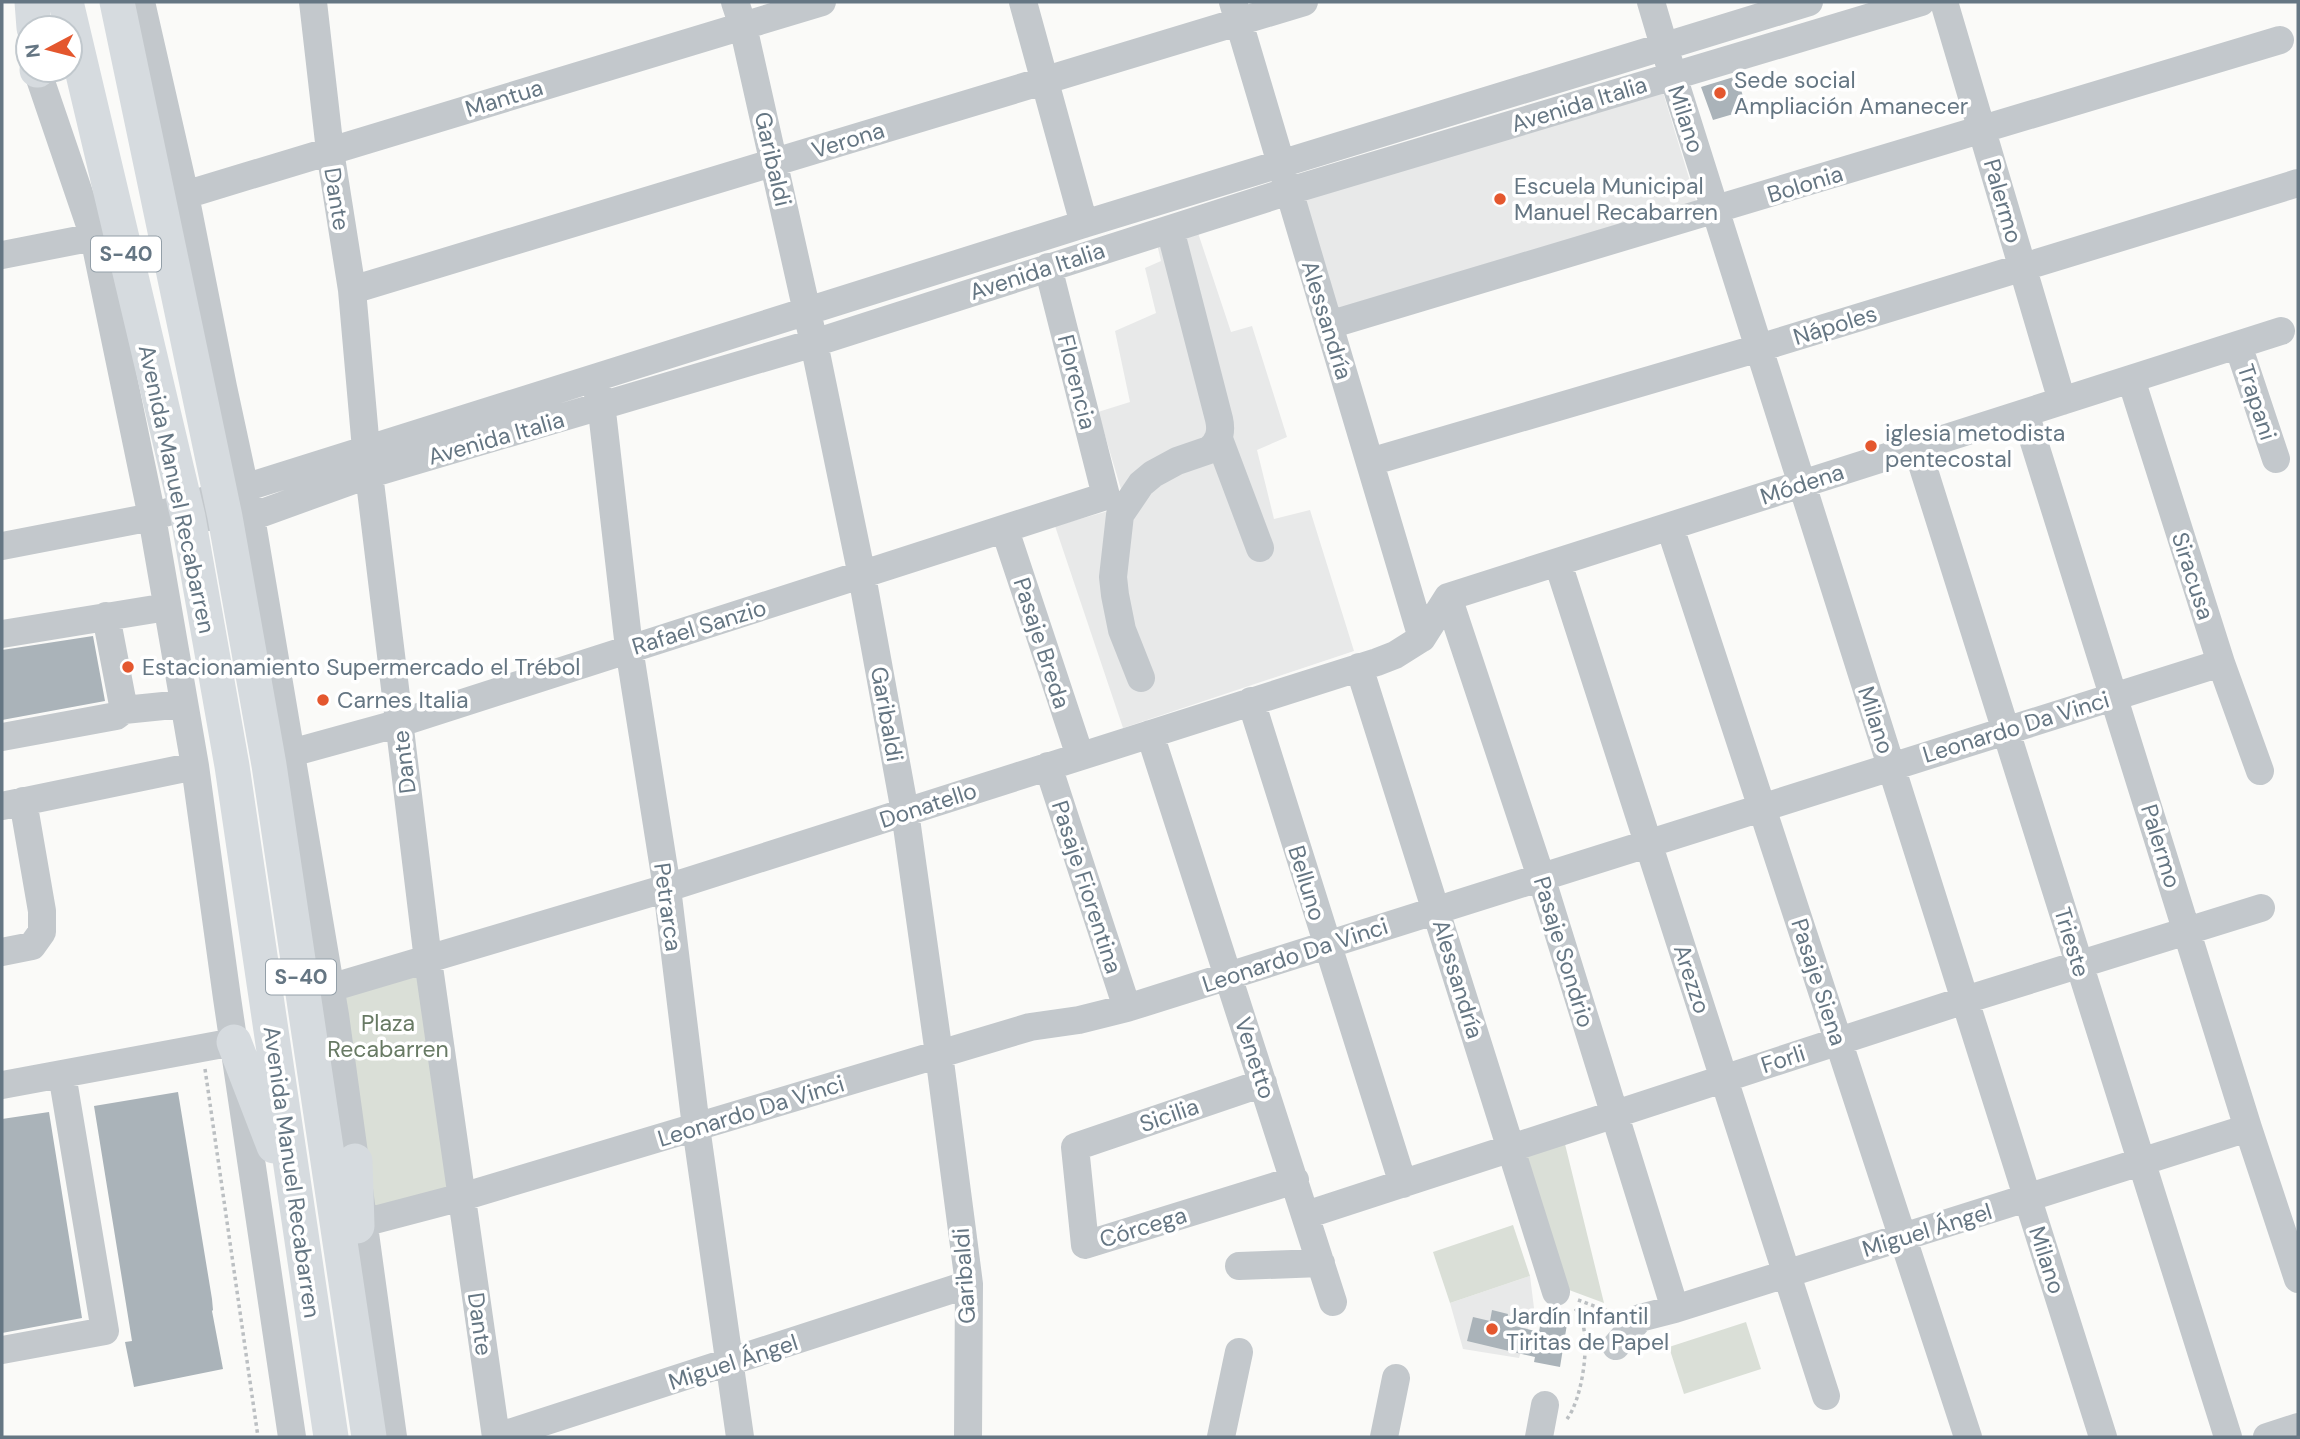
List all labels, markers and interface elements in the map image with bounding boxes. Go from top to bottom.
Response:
north arrow [14,14,84,84]
text: N [19,43,46,59]
place label: Sede social Ampliación Amanecer [1734,65,1968,121]
street label: Avenida Italia [1507,69,1651,139]
street label: Mantua [461,72,547,124]
street label: Milano [1661,81,1711,157]
marker: Sede social Ampliación Amanecer [1712,85,1728,101]
street label: Garibaldi [748,109,798,209]
street label: Verona [808,115,888,165]
street label: Palermo [1977,155,2029,247]
street label: Bolonia [1764,158,1846,210]
street label: Dante [317,165,357,233]
place label: Escuela Municipal Manuel Recabarren [1514,171,1718,227]
marker: Escuela Municipal Manuel Recabarren [1492,191,1508,207]
street label: Avenida Italia [966,235,1108,307]
road number: S-40 [91,236,161,272]
street label: Alessandría [1295,257,1359,383]
street label: Nápoles [1789,298,1881,352]
street label: Florencia [1051,332,1103,432]
street label: Avenida Manuel Recabarren [132,342,222,636]
street label: Trapani [2231,360,2283,444]
street label: Avenida Italia [424,404,568,472]
place label: iglesia metodista pentecostal [1885,418,2065,474]
marker: iglesia metodista pentecostal [1863,438,1879,454]
street label: Módena [1756,456,1848,512]
street label: Siracusa [2165,528,2221,624]
street label: Pasaje Breda [1007,574,1077,712]
street label: Rafael Sanzio [628,592,770,662]
place label: Estacionamiento Supermercado el Trébol [142,652,581,682]
marker: Estacionamiento Supermercado el Trébol [120,659,136,675]
street label: Garibaldi [864,664,910,764]
street label: Milano [1851,682,1901,758]
street label: Leonardo Da Vinci [1919,684,2113,770]
place label: Carnes Italia [337,685,469,715]
marker: Carnes Italia [315,692,331,708]
street label: Dante [385,729,423,795]
street label: Donatello [876,775,980,835]
street label: Pasaje Fiorentina [1045,797,1129,977]
street label: Palermo [2134,800,2188,892]
street label: Belluno [1281,842,1333,924]
street label: Petrarca [647,861,689,953]
street label: Pasaje Sondrio [1527,873,1601,1031]
street label: Trieste [2047,903,2097,981]
street label: Leonardo Da Vinci [1198,911,1392,999]
street label: Pasaje Siena [1784,915,1854,1049]
street label: Alessandría [1426,916,1490,1042]
street label: Arezzo [1667,941,1717,1017]
road number: S-40 [266,960,336,995]
park label: Plaza Recabarren [327,1008,449,1064]
street label: Venetto [1228,1013,1282,1103]
street label: Avenida Manuel Recabarren [257,1024,327,1320]
street label: Forli [1757,1038,1809,1080]
street label: Leonardo Da Vinci [654,1068,848,1154]
street label: Sicilia [1135,1091,1203,1139]
street label: Miguel Ángel [1858,1196,1996,1264]
street label: Córcega [1096,1200,1190,1254]
street label: Milano [2022,1222,2072,1298]
street label: Garibaldi [946,1227,982,1325]
street label: Dante [461,1291,499,1357]
place label: Jardín Infantil Tiritas de Papel [1506,1301,1669,1357]
marker: Jardín Infantil Tiritas de Papel [1484,1321,1500,1337]
street label: Miguel Ángel [665,1327,801,1397]

